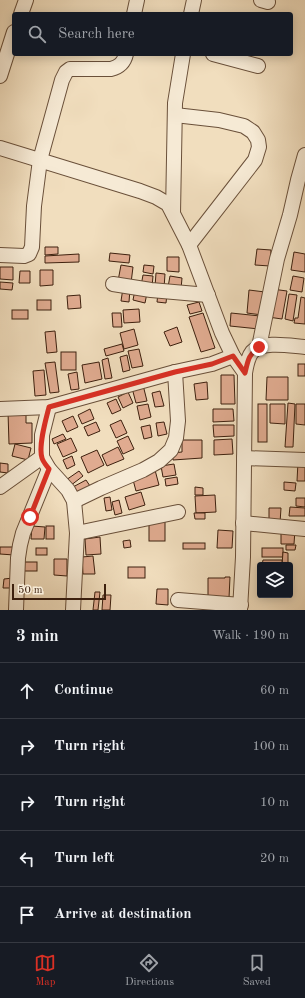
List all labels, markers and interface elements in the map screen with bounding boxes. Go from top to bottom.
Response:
search box [12,12,293,56]
icon: search [26,23,48,45]
text: Search here [58,27,135,42]
route end [250,338,268,356]
route start [21,508,39,526]
map controls [257,562,293,598]
button: layers [257,562,293,598]
scale bar [12,582,106,601]
text: 50 m [18,585,43,596]
text: 3 min [16,628,59,645]
text: Walk · 190 m [212,629,289,642]
icon: ahead [16,680,38,702]
text: Continue [54,683,113,698]
text: 60 m [260,684,289,697]
icon: right [16,736,38,758]
text: Turn right [54,739,125,754]
text: 100 m [252,740,289,753]
icon: right [16,792,38,814]
text: Turn right [54,795,125,810]
text: 10 m [260,796,289,809]
icon: left [16,848,38,870]
text: Turn left [54,851,114,866]
text: 20 m [260,852,289,865]
icon: arrive [16,904,38,926]
text: Arrive at destination [54,907,192,922]
tab: Map [34,952,56,990]
tab: Directions [125,952,174,990]
tab: Saved [243,952,271,990]

